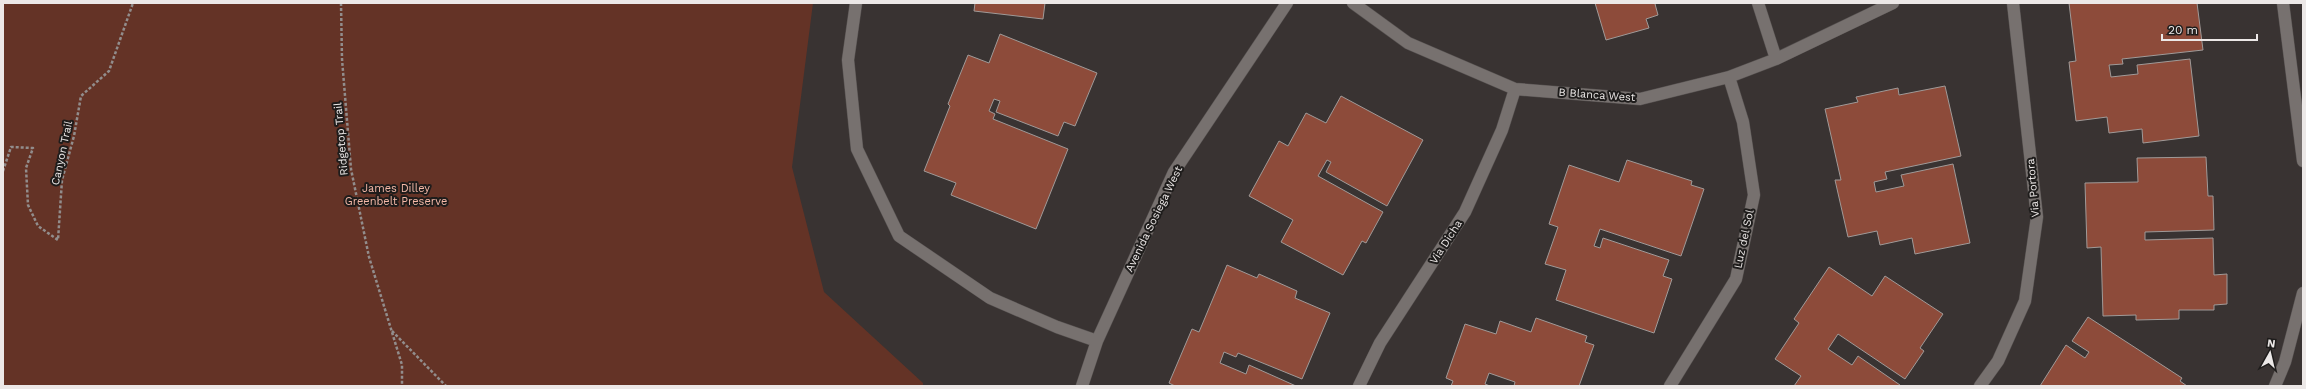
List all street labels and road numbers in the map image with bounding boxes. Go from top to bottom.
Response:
street label: B Blanca West [1558,86,1636,104]
street label: Ridgetop Trail [331,101,351,176]
street label: Canyon Trail [49,119,75,186]
street label: Via Portora [2024,158,2042,218]
street label: Avenida Sosiega West [1123,164,1186,274]
street label: Luz del Sol [1731,208,1757,270]
street label: Via Dicha [1427,218,1465,266]

